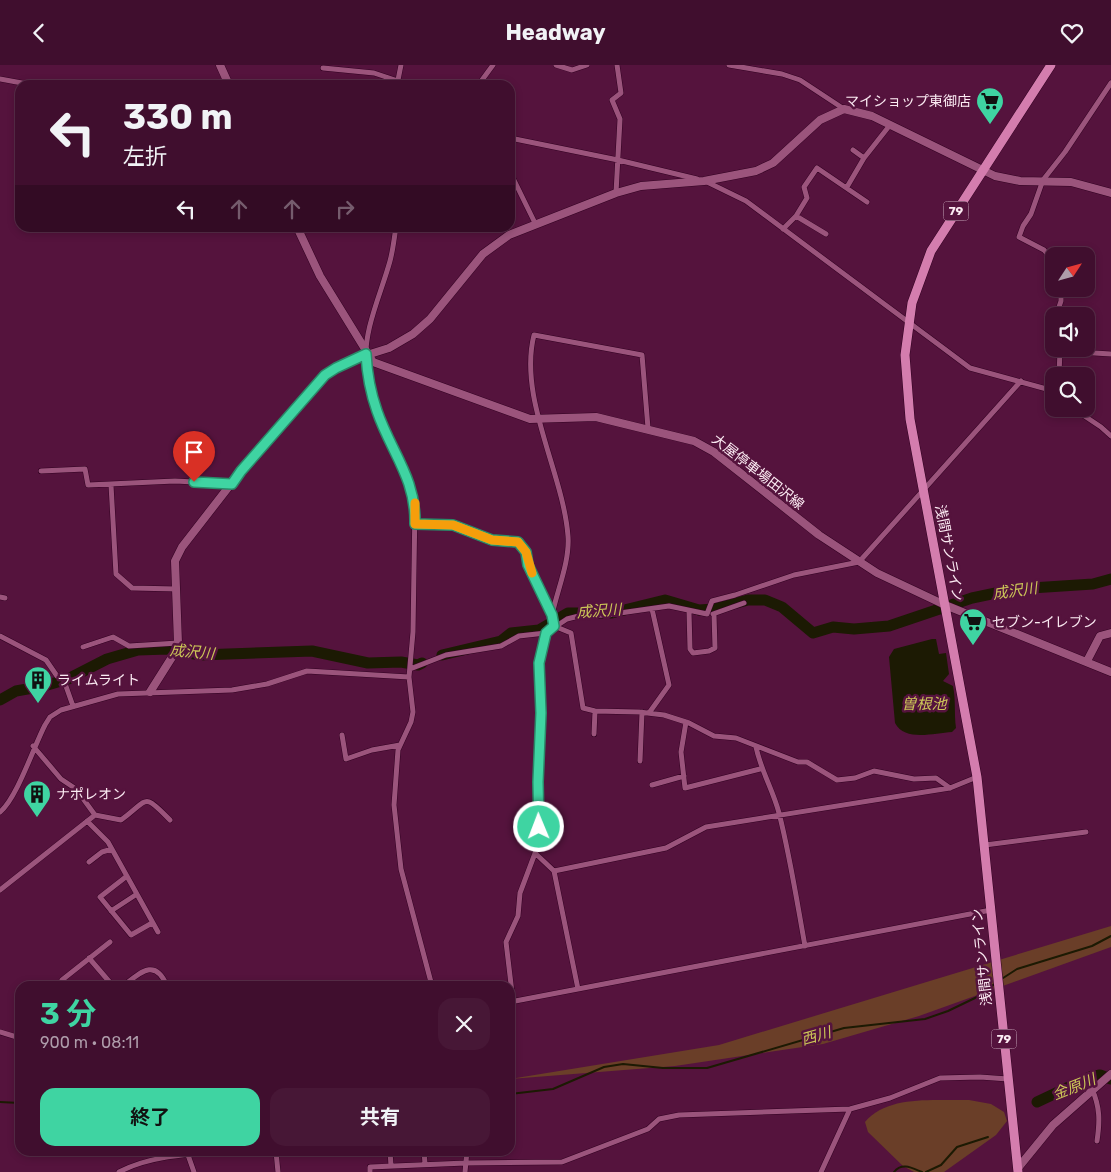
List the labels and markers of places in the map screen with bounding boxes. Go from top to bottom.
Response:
supermarket icon: マイショップ東御店 [975,86,1005,125]
place label: マイショップ東御店 [845,93,971,110]
pin [173,431,215,482]
supermarket icon: セブン-イレブン [958,607,988,646]
place label: セブン-イレブン [992,614,1097,631]
building icon: ライムライト [23,665,53,704]
place label: ライムライト [57,672,140,689]
building icon: ナポレオン [22,779,52,818]
place label: ナポレオン [56,786,126,803]

